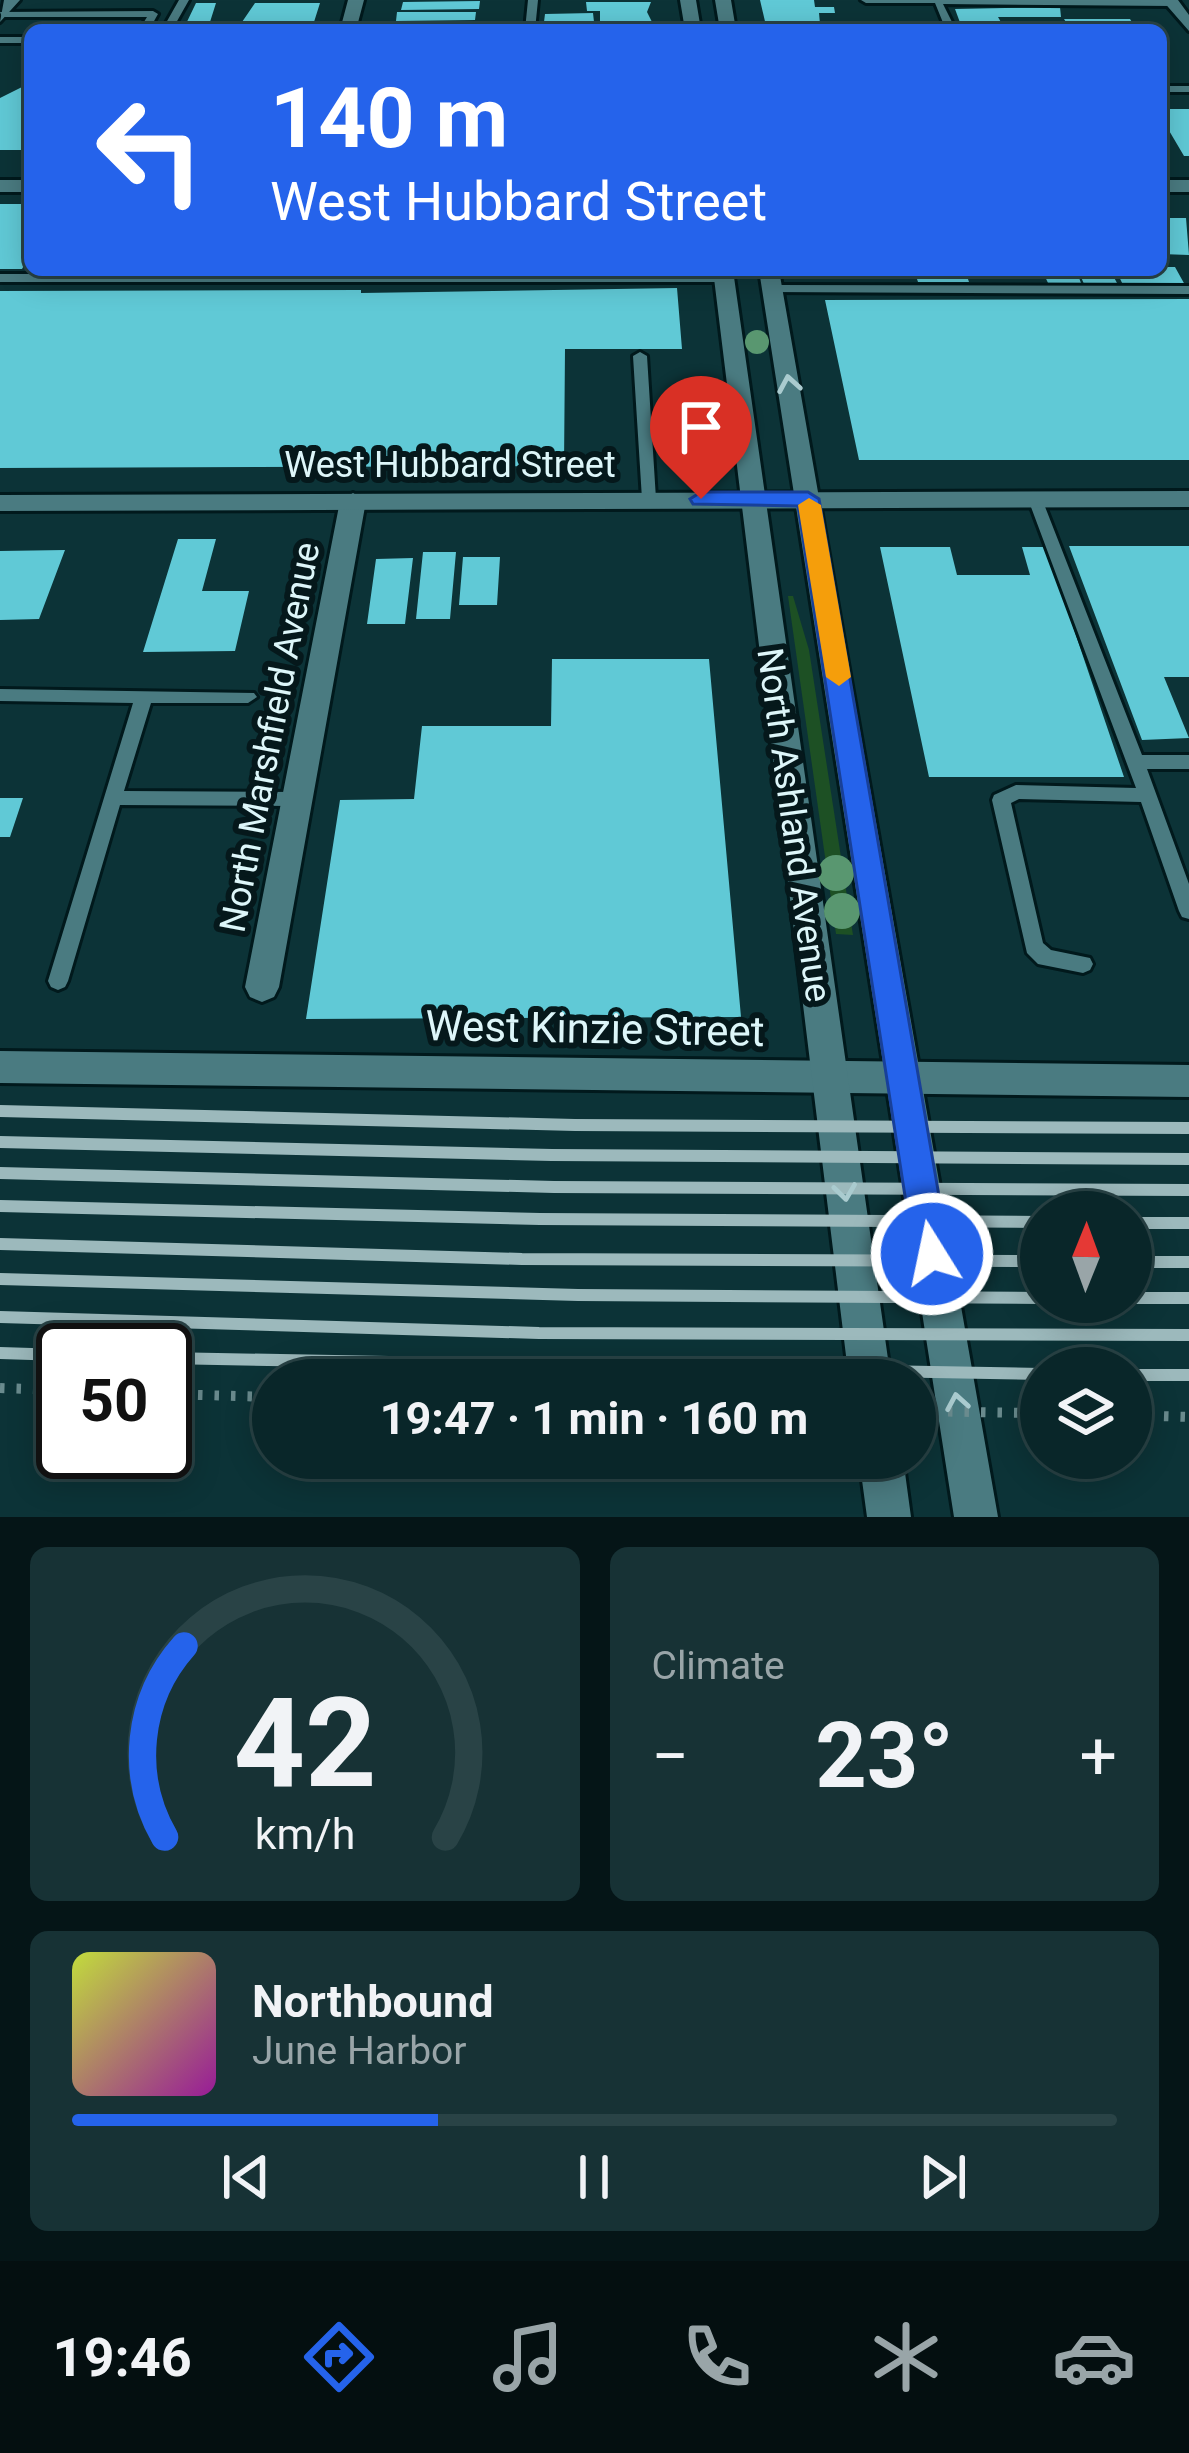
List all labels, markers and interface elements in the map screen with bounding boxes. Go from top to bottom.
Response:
text: 140 m [270,69,508,168]
icon: left [72,72,228,228]
text: West Hubbard Street [270,170,767,233]
one-way arrow [777,375,802,395]
pin [650,376,752,499]
icon: arrive [668,394,734,460]
street label: West Hubbard Street [284,444,616,486]
street label: North Marshfield Avenue [212,539,328,936]
street label: North Ashland Avenue [748,646,840,1005]
street label: West Kinzie Street [425,1001,765,1056]
one-way arrow [831,1182,857,1202]
position arrow [869,1191,995,1317]
north arrow [1020,1191,1152,1323]
map controls [1020,1191,1152,1479]
speed limit sign: 50 [36,1323,192,1479]
button: layers [1020,1347,1152,1479]
text: 19:47 · 1 min · 160 m [380,1392,808,1445]
one-way arrow [945,1392,970,1412]
text: Climate [652,1643,785,1689]
text: 42 [233,1670,376,1816]
text: 23° [815,1704,954,1809]
text: − [652,1718,689,1795]
text: + [1080,1718,1117,1795]
text: km/h [254,1809,355,1859]
text: Northbound [252,1975,494,2028]
text: June Harbor [252,2028,467,2074]
icon: previous [213,2144,279,2210]
icon: pause [561,2144,627,2210]
icon: next [910,2144,976,2210]
icon: directions [297,2315,381,2399]
icon: music [486,2315,570,2399]
icon: phone [675,2315,759,2399]
icon: climate [864,2315,948,2399]
icon: car [1052,2315,1136,2399]
text: 19:46 [52,2326,192,2389]

